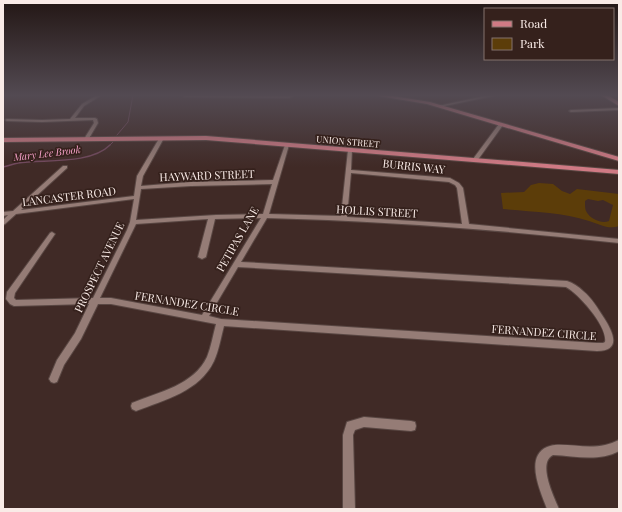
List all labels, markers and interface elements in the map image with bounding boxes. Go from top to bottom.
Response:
legend [484,8,614,60]
text: Road [520,15,547,31]
text: Park [520,35,545,51]
street label: UNION STREET [316,132,381,150]
water label: Mary Lee Brook [12,142,81,164]
street label: BURRIS WAY [382,155,447,177]
street label: HAYWARD STREET [159,166,255,184]
street label: LANCASTER ROAD [21,183,117,209]
street label: HOLLIS STREET [336,201,418,221]
street label: PETIPAS LANE [212,203,262,274]
street label: PROSPECT AVENUE [71,219,128,315]
street label: FERNANDEZ CIRCLE [134,287,240,319]
street label: FERNANDEZ CIRCLE [491,321,597,343]

